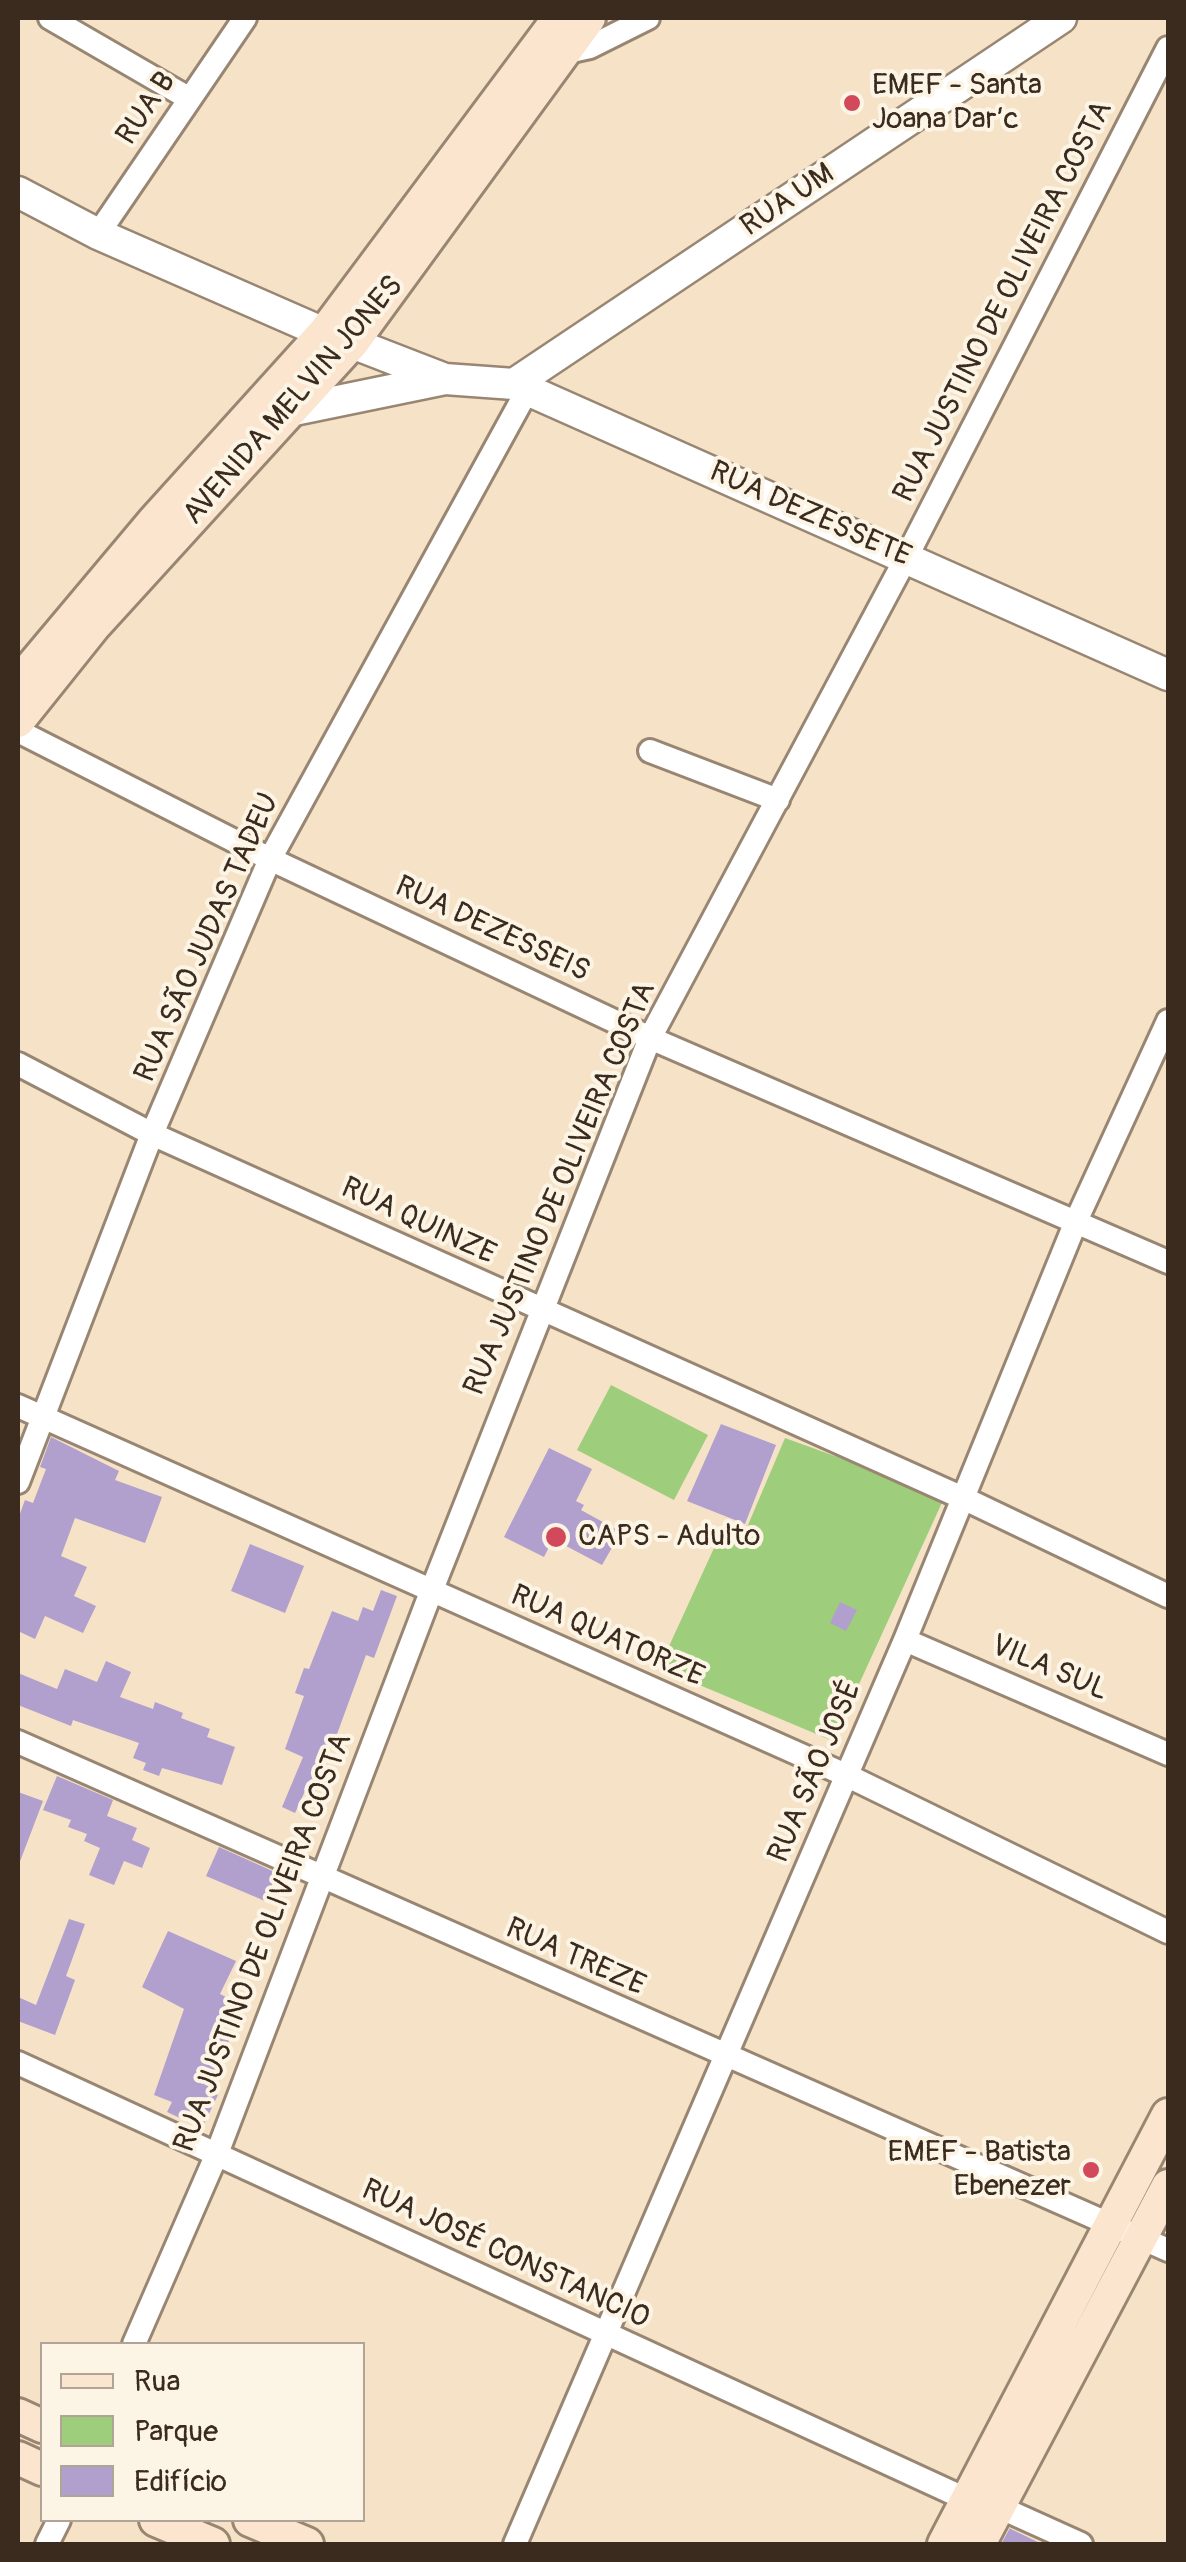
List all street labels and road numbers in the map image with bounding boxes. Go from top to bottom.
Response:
street label: RUA B [110,66,184,152]
street label: RUA JUSTINO DE OLIVEIRA COSTA [887,95,1121,509]
street label: RUA UM [735,157,841,245]
street label: AVENIDA MELVIN JONES [176,269,412,533]
street label: RUA DEZESSETE [704,455,916,575]
street label: RUA SÃO JUDAS TADEU [128,788,288,1088]
street label: RUA DEZESSEIS [389,869,595,991]
street label: RUA JUSTINO DE OLIVEIRA COSTA [457,977,665,1401]
street label: RUA QUINZE [335,1171,501,1273]
street label: RUA QUATORZE [505,1578,709,1696]
street label: VILA SUL [985,1628,1113,1710]
street label: RUA SÃO JOSÉ [761,1676,871,1868]
street label: RUA JUSTINO DE OLIVEIRA COSTA [167,1729,361,2157]
street label: RUA TREZE [500,1911,650,2005]
street label: RUA JOSÉ CONSTANCIO [356,2173,654,2337]

